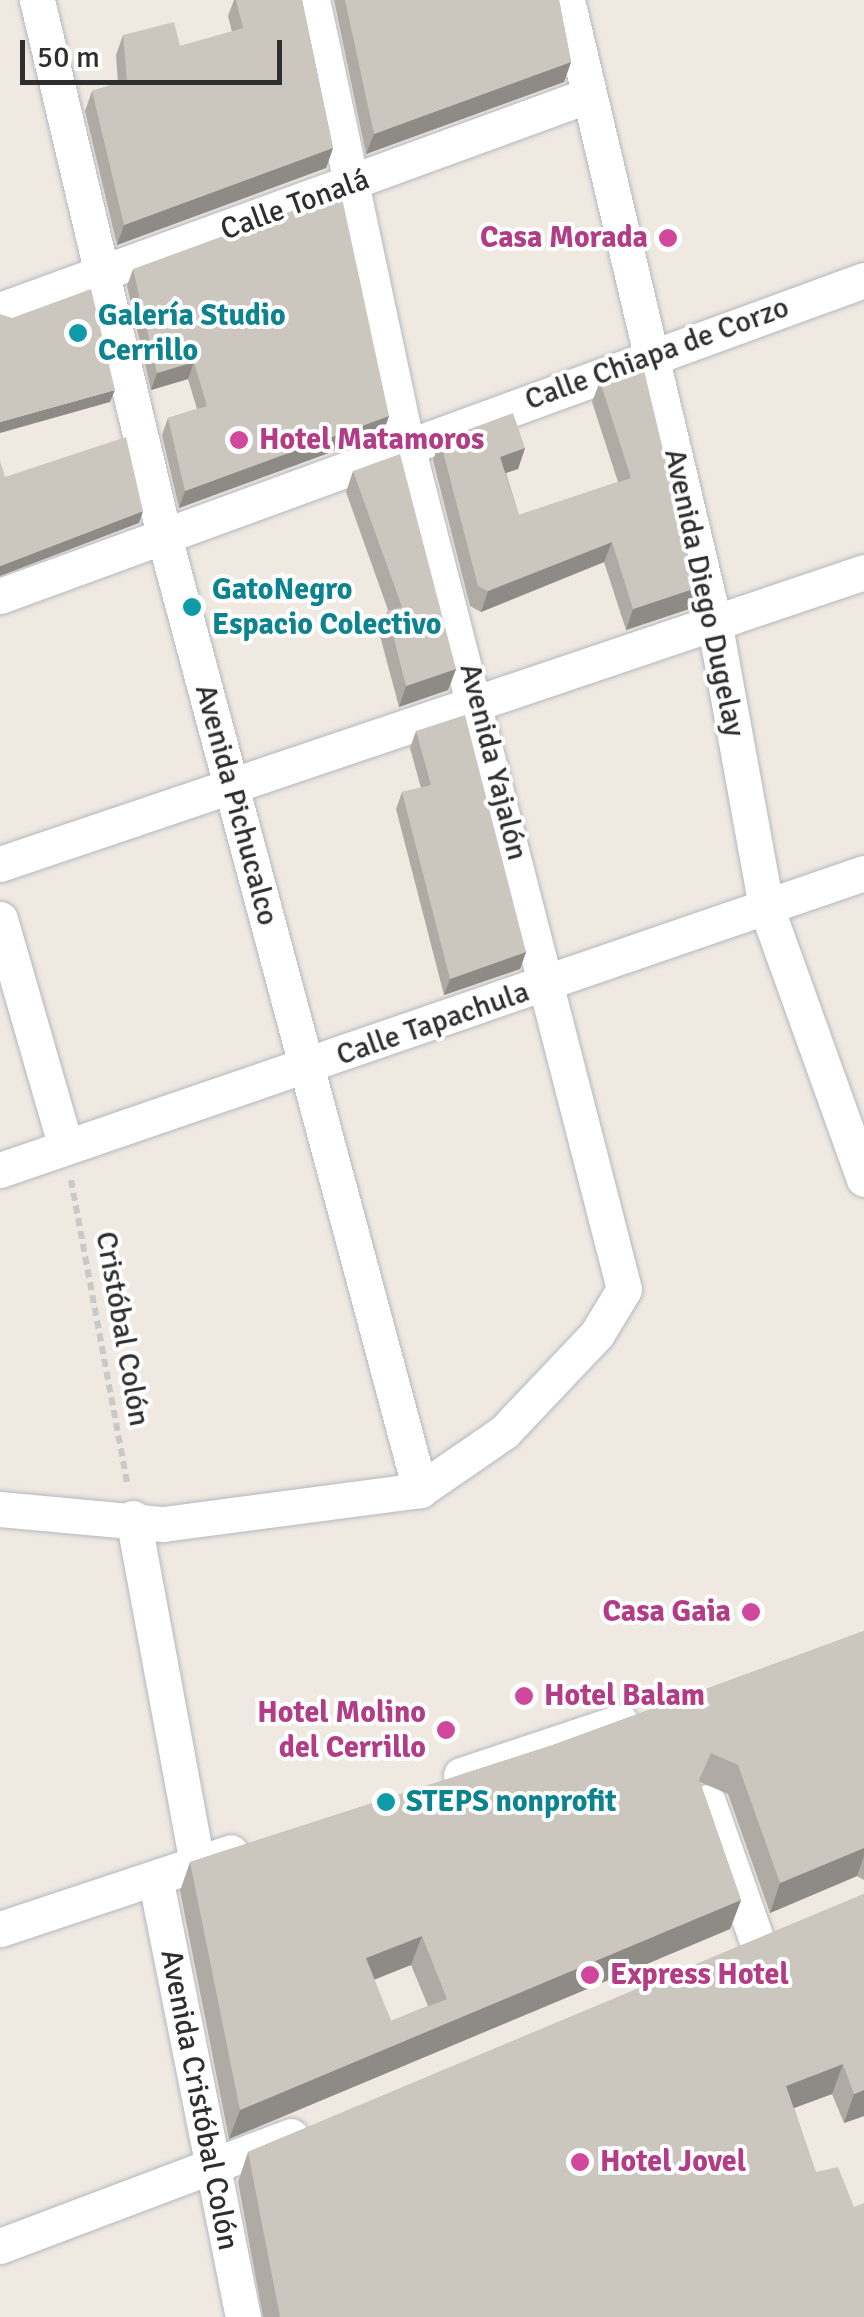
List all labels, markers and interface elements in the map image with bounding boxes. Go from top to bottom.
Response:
scale bar [25,20,288,82]
text: 50 m [37,39,100,76]
street label: Calle Tonalá [216,162,374,248]
place label: Casa Morada [480,220,648,256]
marker: Casa Morada [657,227,679,249]
street label: Calle Chiapa de Corzo [520,290,794,418]
place label: Galería Studio Cerrillo [98,298,286,368]
marker: Galería Studio Cerrillo [67,322,89,344]
place label: Hotel Matamoros [259,422,484,458]
marker: Hotel Matamoros [228,429,250,451]
street label: Avenida Diego Dugelay [656,446,752,740]
place label: GatoNegro Espacio Colectivo [212,572,441,642]
marker: GatoNegro Espacio Colectivo [181,596,203,618]
street label: Avenida Yajalón [451,660,535,864]
street label: Avenida Pichucalco [187,681,285,929]
street label: Calle Tapachula [332,974,534,1074]
street label: Cristóbal Colón [87,1229,157,1429]
place label: Casa Gaia [603,1594,731,1630]
marker: Casa Gaia [740,1601,762,1623]
place label: Hotel Balam [544,1678,705,1714]
marker: Hotel Balam [513,1685,535,1707]
place label: Hotel Molino del Cerrillo [257,1695,426,1766]
marker: Hotel Molino del Cerrillo [435,1719,457,1741]
place label: STEPS nonprofit [406,1784,617,1820]
marker: STEPS nonprofit [375,1791,397,1813]
street label: Avenida Cristóbal Colón [152,1947,246,2253]
place label: Express Hotel [610,1957,789,1993]
marker: Express Hotel [579,1964,601,1986]
place label: Hotel Jovel [600,2144,746,2180]
marker: Hotel Jovel [569,2151,591,2173]

